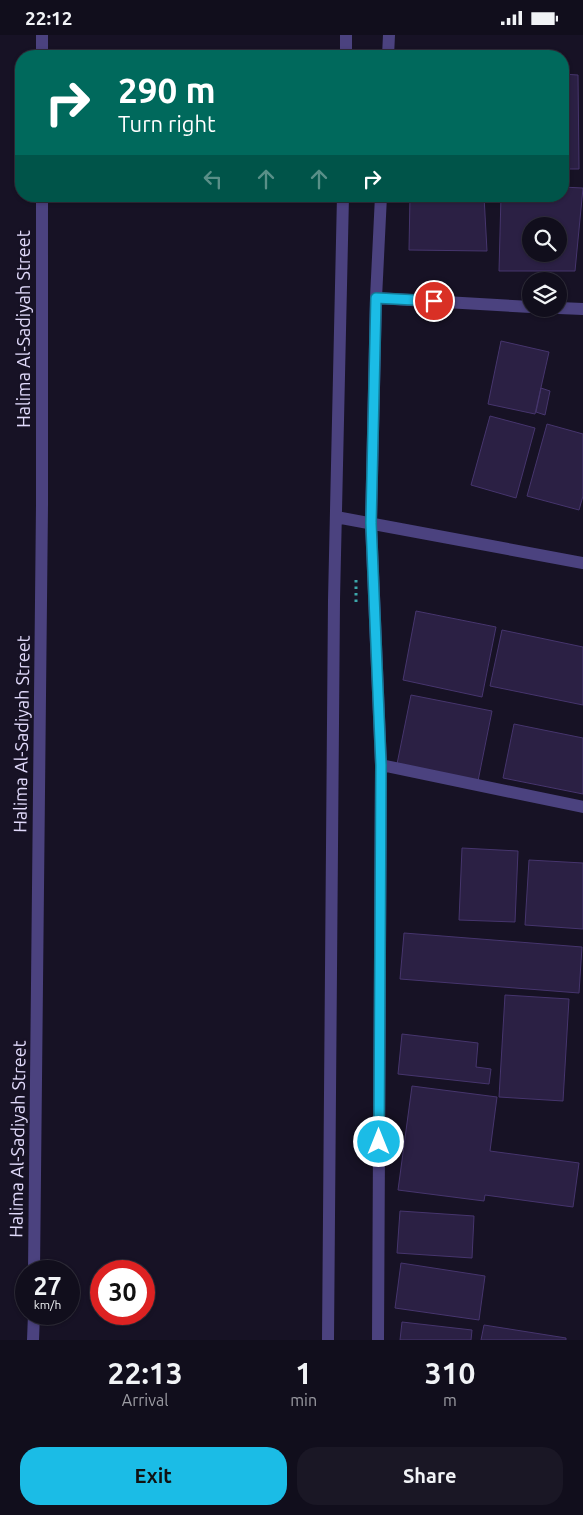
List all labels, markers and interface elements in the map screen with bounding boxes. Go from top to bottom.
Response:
text: 22:12 [25,7,73,29]
icon: right [35,70,100,135]
text: 290 m [118,70,216,110]
text: Turn right [118,111,216,136]
icon: left [199,165,227,193]
icon: ahead [252,165,280,193]
icon: ahead [305,165,333,193]
icon: right [358,165,386,193]
map controls [522,217,567,317]
button: search [522,217,567,262]
street label: Halima Al-Sadiyah Street [13,230,33,428]
button: layers [522,272,567,317]
pin [413,280,455,322]
icon: arrive [420,287,448,315]
street label: Halima Al-Sadiyah Street [9,635,33,833]
street label: Halima Al-Sadiyah Street [5,1040,29,1238]
position arrow [352,1115,404,1167]
speed limit sign: 30 [90,1260,155,1325]
text: 27 [33,1272,62,1300]
text: km/h [34,1298,61,1311]
text: 22:13 [108,1356,183,1390]
text: 1 [295,1356,312,1390]
text: 310 [425,1356,475,1390]
text: Arrival [122,1391,168,1409]
text: min [290,1391,317,1409]
text: m [443,1391,457,1409]
button: Exit [20,1447,287,1505]
button: Share [297,1447,563,1505]

